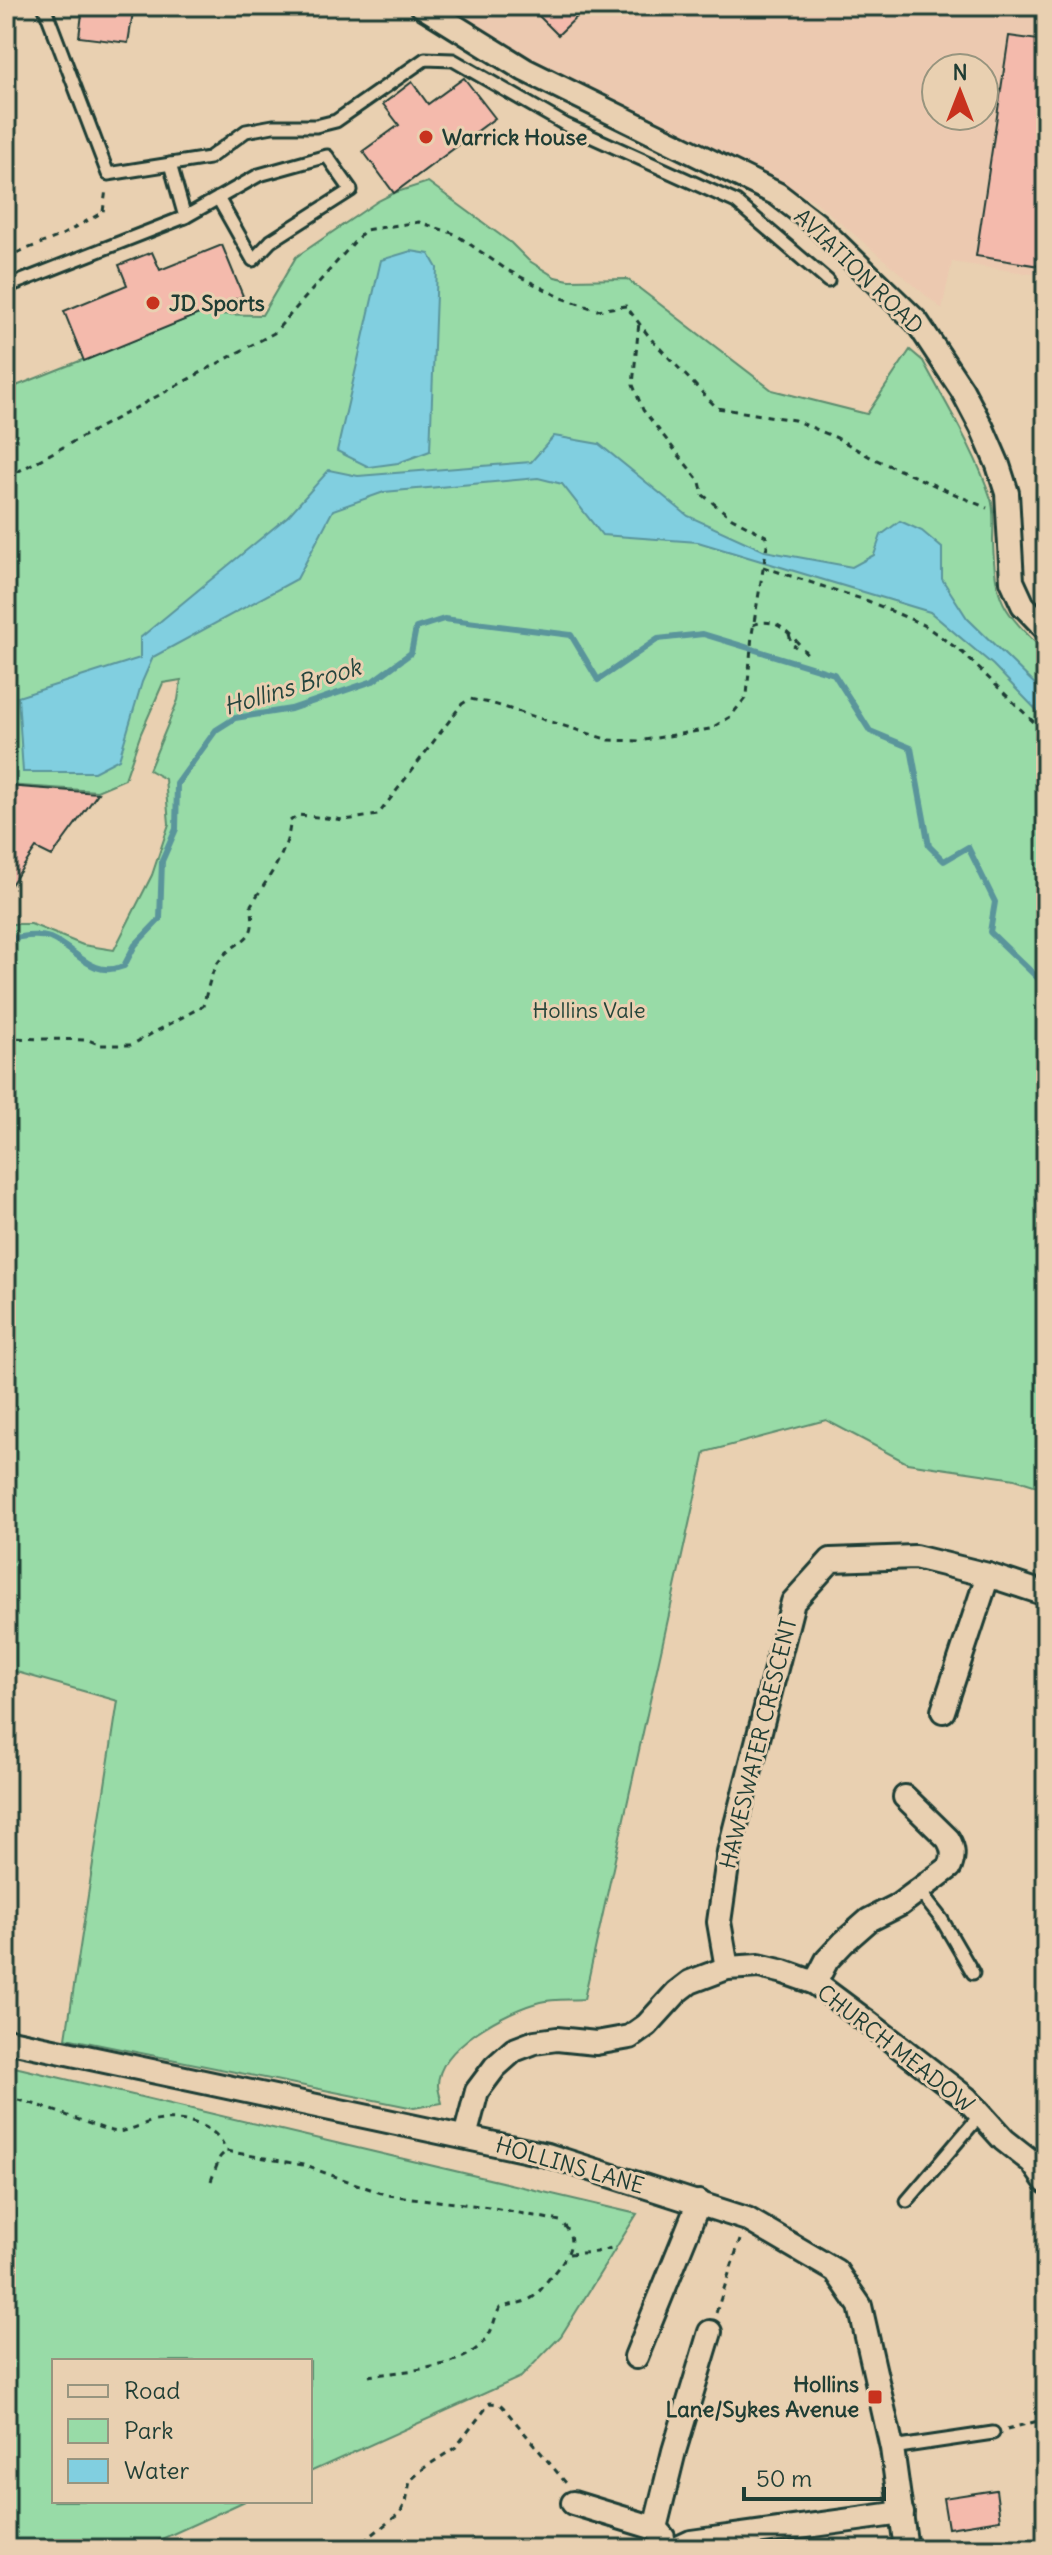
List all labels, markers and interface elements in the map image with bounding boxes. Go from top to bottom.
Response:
north arrow [920,52,1000,132]
text: N [952,58,968,86]
place label: Warrick House [442,123,587,151]
marker: Warrick House [417,128,435,146]
street label: AVIATION ROAD [789,202,929,340]
place label: JD Sports [169,289,265,317]
marker: JD Sports [144,294,162,312]
water label: Hollins Brook [220,650,366,721]
park label: Hollins Vale [532,996,646,1024]
street label: HAWESWATER CRESCENT [713,1614,803,1872]
street label: CHURCH MEADOW [812,1978,980,2118]
street label: HOLLINS LANE [492,2130,648,2200]
legend [52,2359,312,2503]
place label: Hollins Lane/Sykes Avenue [665,2370,859,2423]
text: Road [124,2375,180,2405]
marker: Hollins Lane/Sykes Avenue [866,2388,884,2406]
text: Park [124,2415,174,2445]
scale bar [744,2451,884,2501]
text: Water [124,2455,189,2485]
text: 50 m [756,2463,812,2493]

